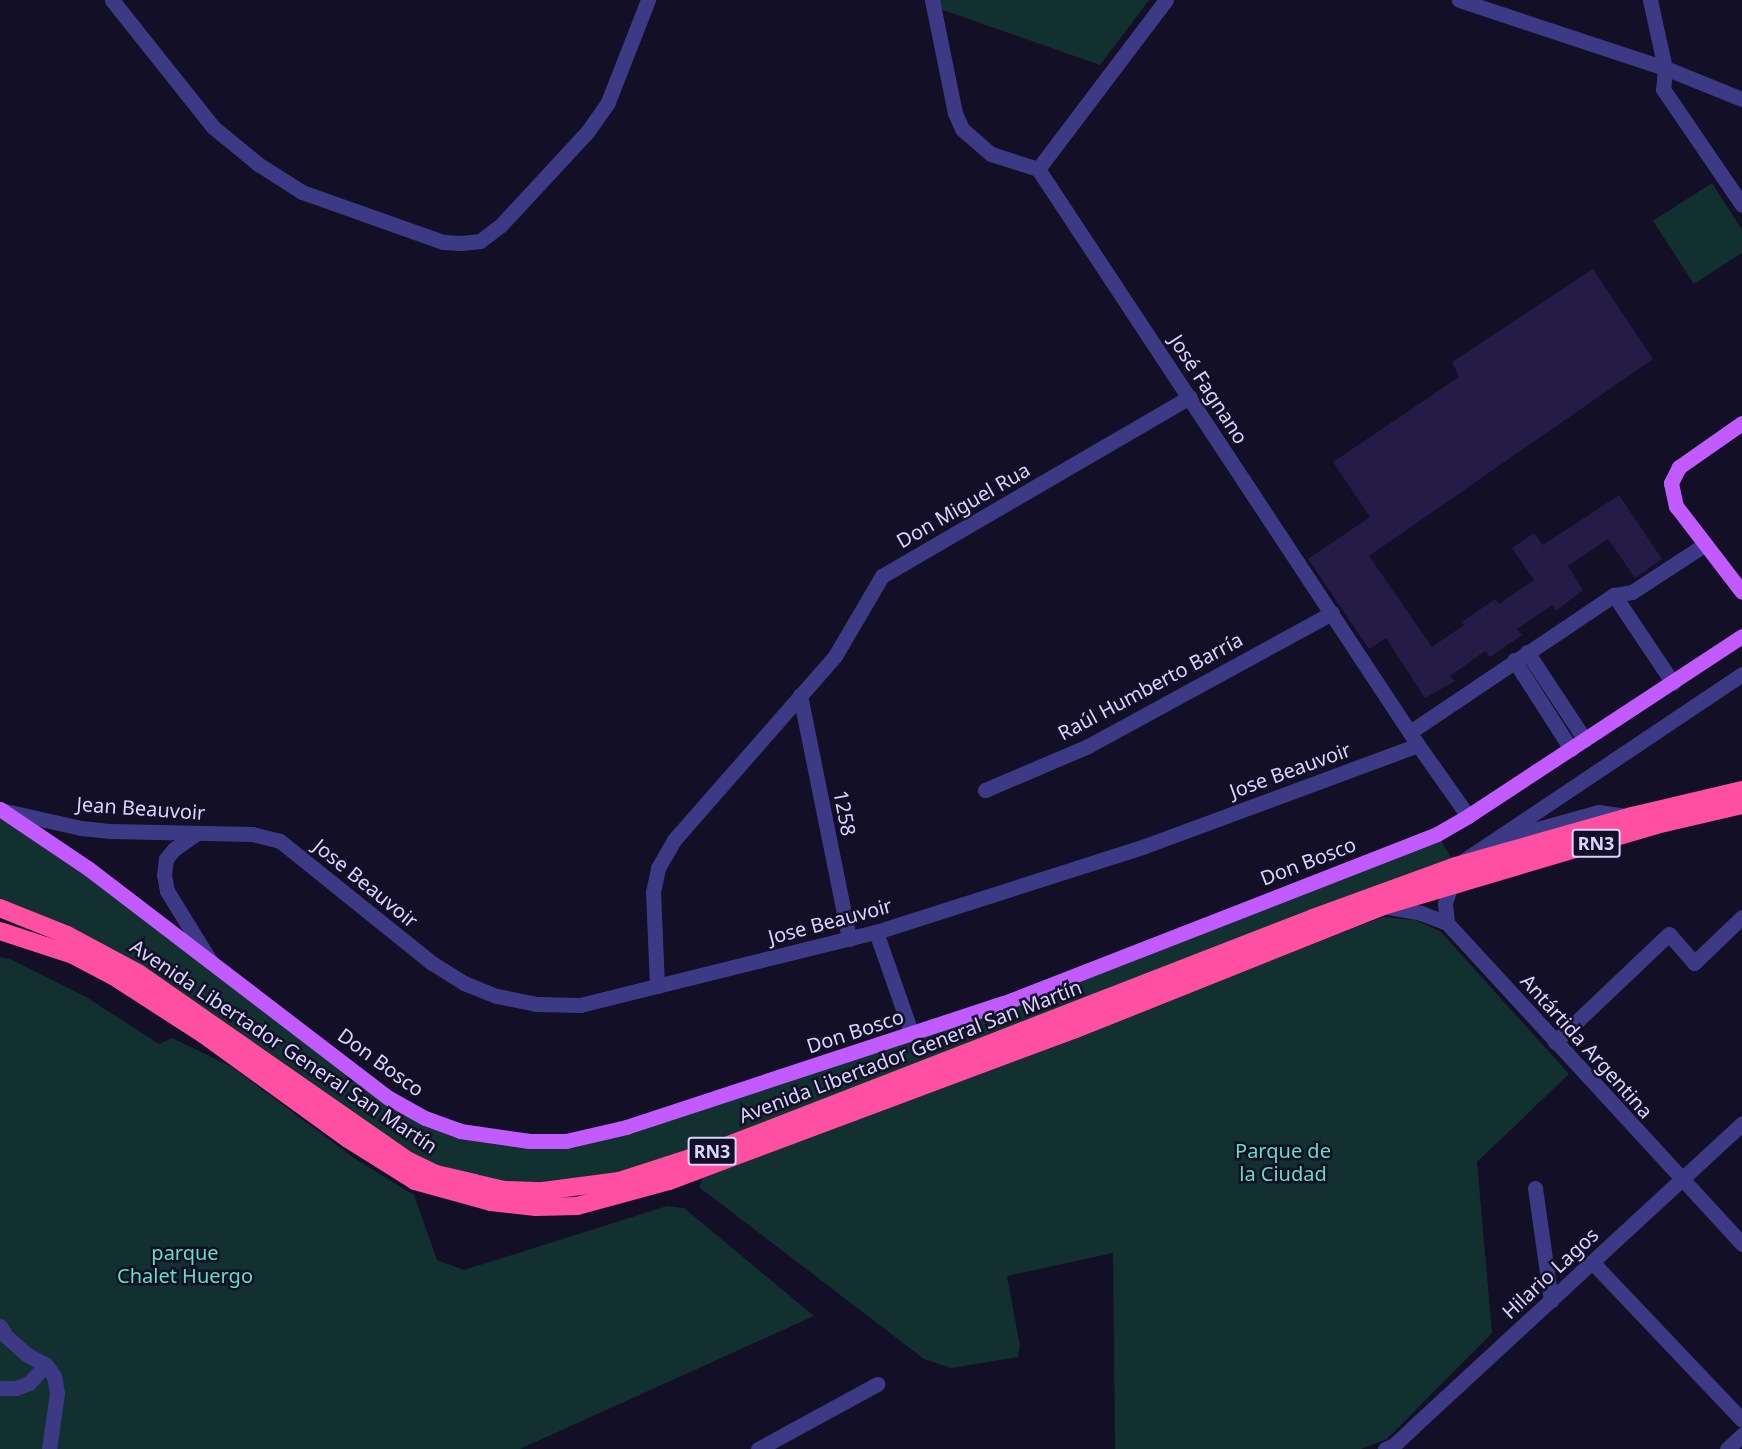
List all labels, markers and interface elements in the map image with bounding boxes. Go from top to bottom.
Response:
street label: José Fagnano [1165,330,1253,448]
street label: Don Miguel Rua [892,457,1034,553]
street label: Raúl Humberto Barría [1054,627,1246,745]
street label: Jose Beauvoir [1226,737,1354,803]
street label: 1258 [829,788,861,838]
street label: Jean Beauvoir [76,792,206,824]
road number: RN3 [1570,828,1622,858]
street label: Don Bosco [1257,832,1359,890]
street label: Jose Beauvoir [309,834,423,932]
street label: Jose Beauvoir [765,893,895,949]
street label: Avenida Libertador General San Martín [126,934,442,1158]
street label: Antártida Argentina [1516,969,1658,1123]
street label: Avenida Libertador General San Martín [735,974,1085,1128]
street label: Don Bosco [803,1004,907,1058]
street label: Don Bosco [333,1023,429,1101]
road number: RN3 [686,1136,738,1166]
park label: Parque de la Ciudad [1235,1138,1331,1185]
street label: Hilario Lagos [1497,1222,1603,1324]
park label: parque Chalet Huergo [117,1241,253,1288]

